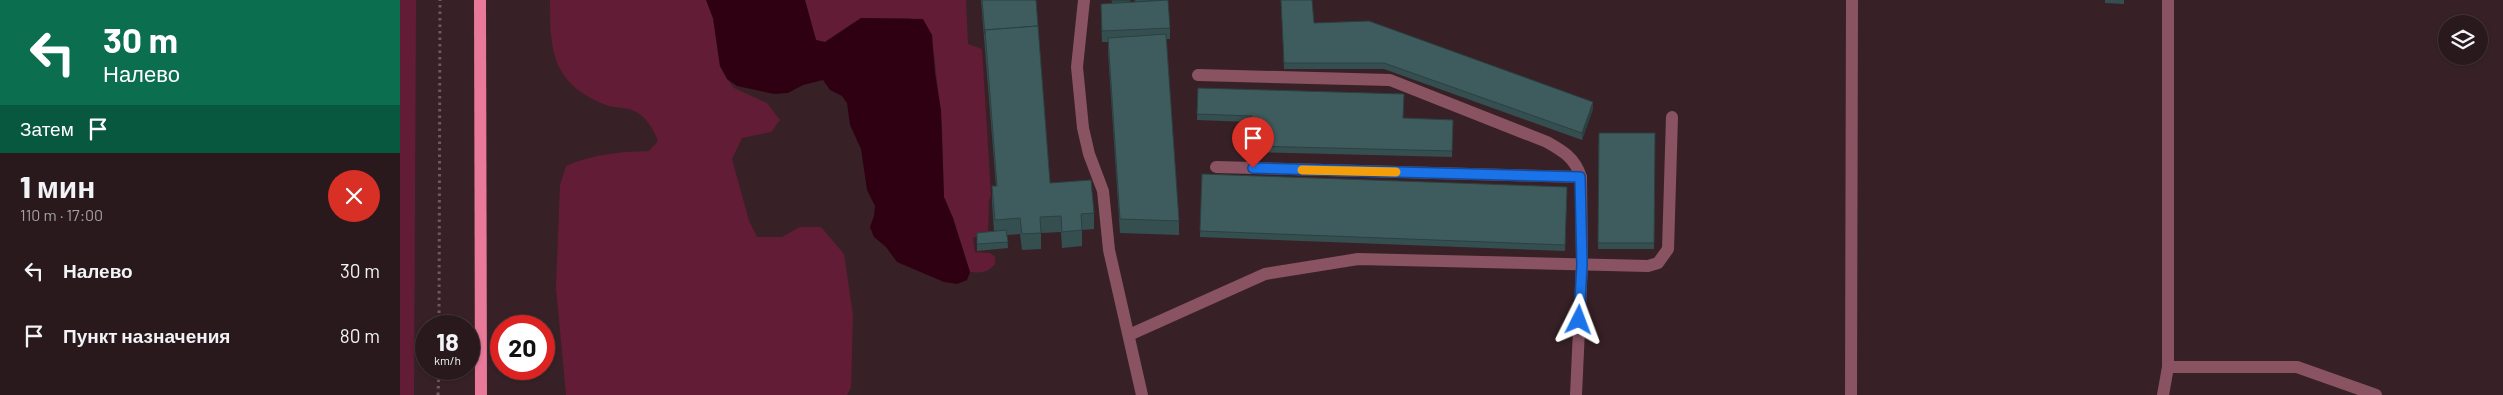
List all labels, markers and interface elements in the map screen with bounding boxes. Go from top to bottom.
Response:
map controls [2438,15,2488,65]
button: layers [2438,15,2488,65]
text: 30 m [103,18,178,60]
icon: left [20,20,85,85]
text: Налево [103,60,180,86]
icon: arrive [84,115,112,143]
text: Затем [20,117,74,140]
pin [1232,117,1274,168]
icon: arrive [1239,124,1267,152]
text: 1 мин [20,168,95,204]
button: close [328,170,380,222]
text: 110 m · 17:00 [20,205,103,224]
icon: left [20,257,48,285]
text: Налево [63,259,133,282]
text: 30 m [340,259,380,282]
position arrow [1552,293,1604,345]
speed limit sign: 20 [490,315,555,380]
icon: arrive [20,322,48,350]
text: Пункт назначения [63,324,230,347]
text: 80 m [340,324,380,347]
text: 18 [436,326,459,356]
text: km/h [434,353,461,367]

